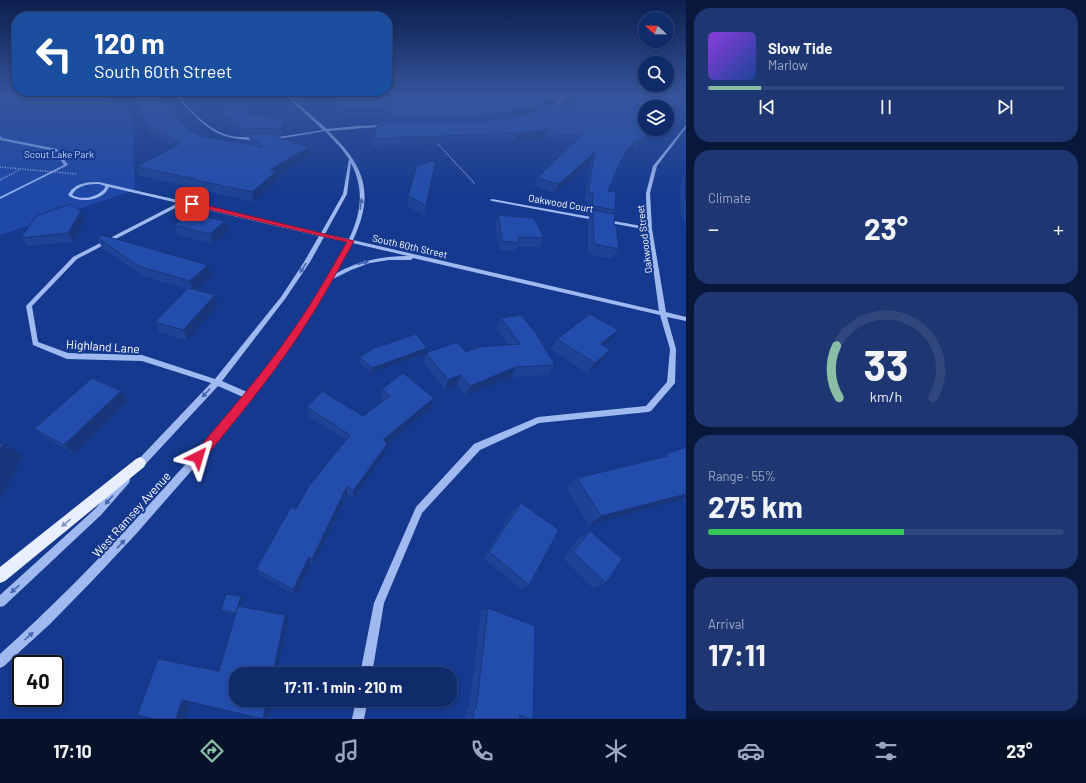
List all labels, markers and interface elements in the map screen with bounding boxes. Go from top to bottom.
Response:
north arrow [638,12,674,48]
map controls [638,12,674,136]
text: 120 m [94,26,165,60]
icon: left [28,28,80,80]
text: Slow Tide [768,39,832,57]
button: search [638,56,674,92]
text: Marlow [768,57,808,73]
text: South 60th Street [94,60,232,82]
icon: previous [756,96,778,118]
icon: pause [875,96,897,118]
icon: next [994,96,1016,118]
button: layers [638,100,674,136]
park label: Scout Lake Park [24,148,94,160]
pin [175,187,209,221]
text: Climate [708,190,751,206]
street label: Oakwood Court [527,191,595,215]
icon: arrive [181,193,203,215]
one-way arrow [358,198,364,210]
street label: Oakwood Street [634,204,654,274]
text: 23° [864,210,908,246]
text: − [708,215,719,241]
text: + [1053,215,1064,241]
street label: South 60th Street [371,232,449,261]
one-way arrow [357,260,369,266]
one-way arrow [299,263,306,274]
street label: Highland Lane [66,336,140,356]
text: 33 [864,338,908,388]
text: km/h [870,387,902,404]
one-way arrow [201,388,211,398]
position arrow [177,436,219,478]
street label: West Ramsey Avenue [89,468,173,560]
text: Range · 55% [708,468,776,484]
text: 275 km [708,488,803,524]
one-way arrow [105,495,114,504]
one-way arrow [61,518,72,527]
one-way arrow [116,539,126,549]
one-way arrow [10,584,19,593]
text: Arrival [708,616,744,632]
one-way arrow [24,632,34,641]
text: 17:11 [708,636,766,672]
speed limit sign: 40 [12,655,64,707]
text: 17:11 · 1 min · 210 m [284,678,402,696]
icon: directions [198,737,226,765]
icon: music [333,737,361,765]
icon: phone [468,737,496,765]
icon: climate [602,737,630,765]
icon: car [737,737,765,765]
icon: filters [872,737,900,765]
text: 17:10 [53,740,92,762]
text: 23° [1006,740,1033,762]

